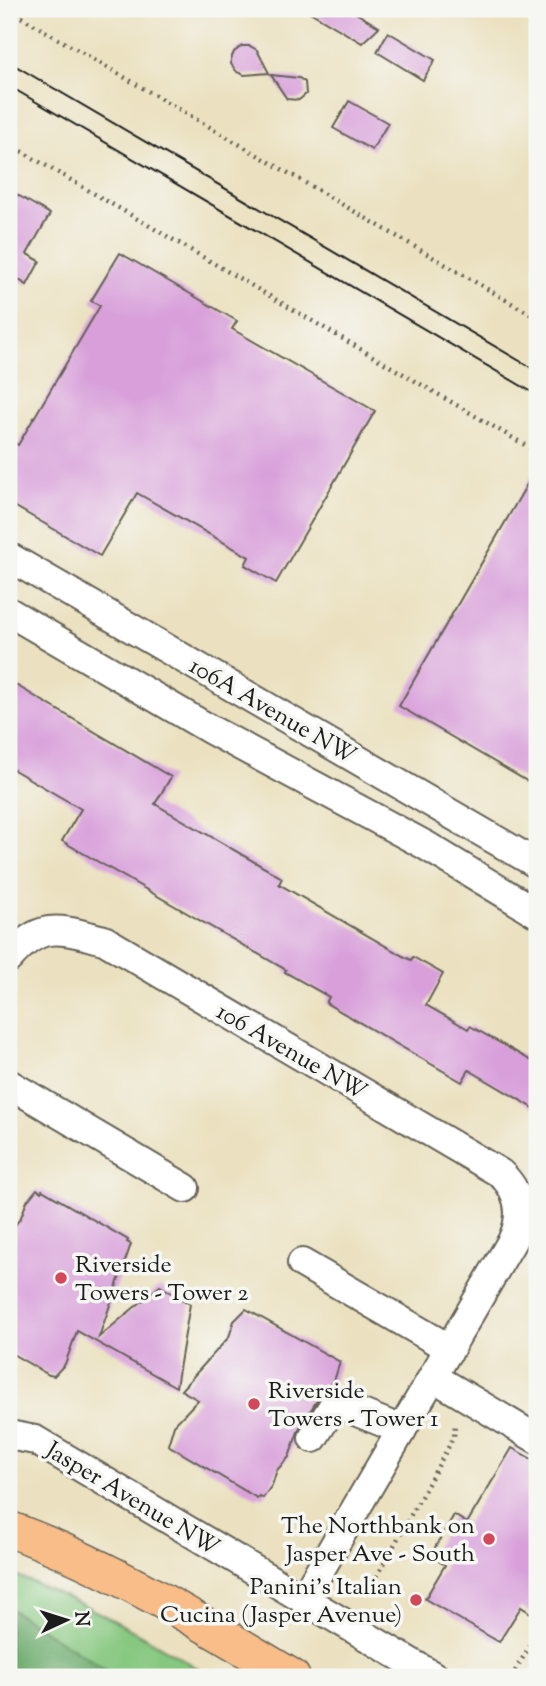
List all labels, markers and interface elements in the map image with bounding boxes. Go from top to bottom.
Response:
street label: 106A Avenue NW [182,650,362,774]
street label: 106 Avenue NW [209,996,373,1110]
place label: Riverside Towers - Tower 2 [75,1249,248,1311]
marker: Riverside Towers - Tower 2 [53,1270,69,1286]
place label: Riverside Towers - Tower 1 [268,1375,438,1437]
marker: Riverside Towers - Tower 1 [246,1396,262,1412]
street label: Jasper Avenue NW [37,1433,226,1565]
place label: The Northbank on Jasper Ave - South [281,1510,475,1572]
marker: The Northbank on Jasper Ave - South [481,1531,497,1547]
place label: Panini's Italian Cucina (Jasper Avenue) [160,1571,402,1633]
north arrow [32,1584,102,1654]
marker: Panini's Italian Cucina (Jasper Avenue) [408,1592,424,1608]
text: N [66,1610,94,1627]

